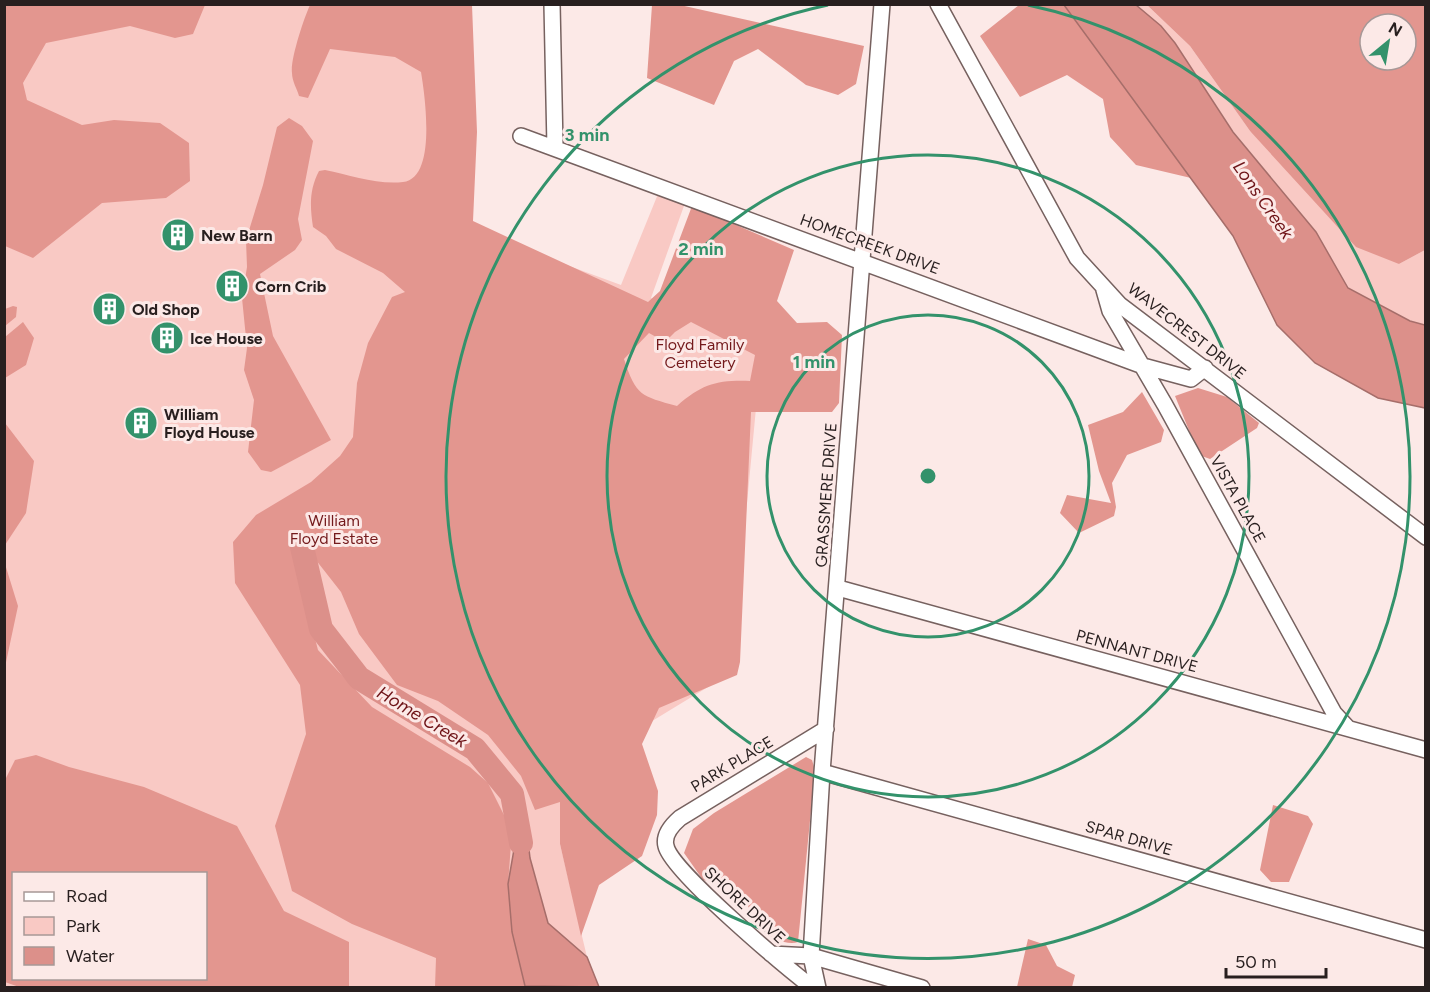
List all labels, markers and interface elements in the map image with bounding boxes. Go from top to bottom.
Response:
north arrow [1358,12,1418,72]
text: N [1385,18,1405,41]
text: 3 min [565,124,609,146]
water label: Lons Creek [1228,157,1299,244]
street label: HOMECREEK DRIVE [797,210,943,278]
building icon: New Barn [160,217,196,253]
place label: New Barn [201,226,273,245]
text: 2 min [678,238,724,260]
building icon: Corn Crib [214,268,250,304]
place label: Corn Crib [255,277,327,296]
street label: WAVECREST DRIVE [1124,279,1250,383]
building icon: Old Shop [91,291,127,327]
place label: Old Shop [132,300,200,319]
building icon: Ice House [149,320,185,356]
place label: Ice House [190,329,263,348]
park label: Floyd Family Cemetery [656,335,745,372]
text: 1 min [793,351,835,373]
building icon: William Floyd House [123,405,159,441]
place label: William Floyd House [164,405,255,442]
street label: GRASSMERE DRIVE [811,422,841,568]
street label: VISTA PLACE [1206,452,1270,546]
centre of rings [918,466,938,486]
park label: William Floyd Estate [290,511,379,548]
street label: PENNANT DRIVE [1074,626,1200,676]
water label: Home Creek [373,682,472,753]
street label: PARK PLACE [687,732,777,796]
street label: SPAR DRIVE [1083,816,1175,860]
street label: SHORE DRIVE [701,863,789,947]
legend [12,872,207,980]
text: Road [66,885,107,907]
text: Park [66,915,101,937]
scale bar [1226,941,1326,979]
text: Water [66,945,114,967]
text: 50 m [1235,951,1277,973]

